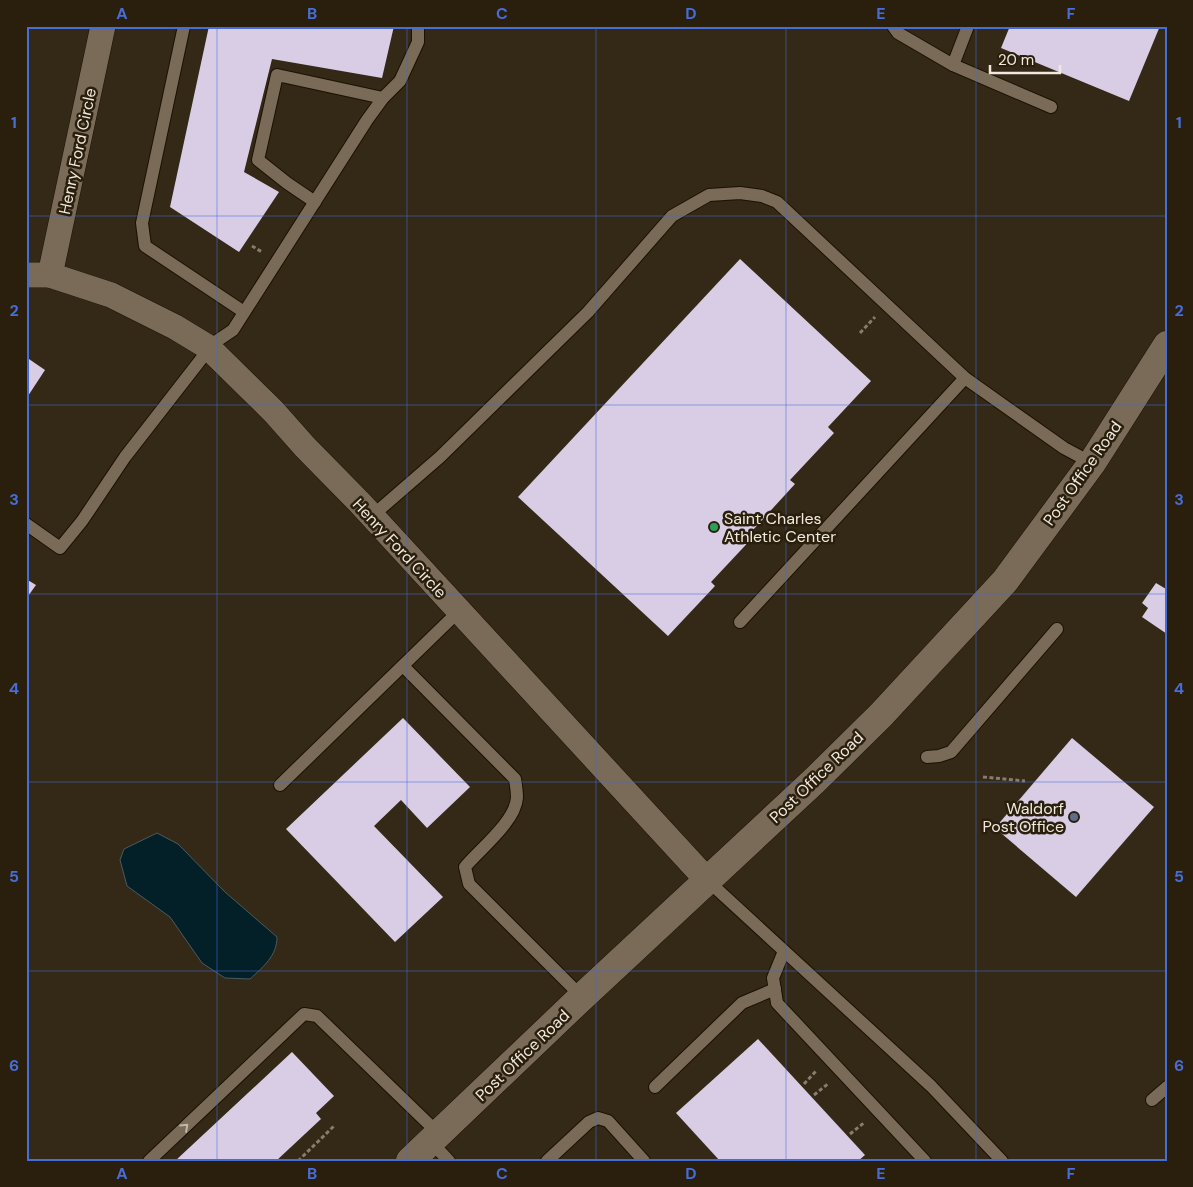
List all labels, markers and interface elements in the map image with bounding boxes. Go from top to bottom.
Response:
text: A [116,3,128,24]
text: B [307,3,317,24]
text: C [496,3,508,24]
text: D [685,3,697,24]
text: E [876,3,886,24]
text: F [1067,3,1076,24]
scale bar [990,42,1060,74]
text: 20 m [998,50,1034,70]
street label: Henry Ford Circle [54,86,101,216]
text: 1 [11,112,17,133]
text: 1 [1176,112,1182,133]
text: 2 [9,300,19,321]
text: 2 [1174,300,1184,321]
street label: Post Office Road [1039,417,1126,530]
text: 3 [9,489,19,510]
text: 3 [1174,489,1184,510]
street label: Henry Ford Circle [348,494,451,603]
place label: Saint Charles Athletic Center [724,508,836,547]
marker: Saint Charles Athletic Center [708,521,720,533]
text: 4 [9,678,19,699]
text: 4 [1174,678,1184,699]
street label: Post Office Road [765,727,868,828]
place label: Waldorf Post Office [982,798,1064,837]
marker: Waldorf Post Office [1068,811,1080,823]
text: 5 [9,866,19,887]
text: 5 [1174,866,1184,887]
street label: Post Office Road [471,1005,574,1106]
text: 6 [9,1055,19,1076]
text: 6 [1174,1055,1184,1076]
one-way arrow [179,1124,188,1133]
text: A [116,1163,128,1184]
text: B [307,1163,317,1184]
text: C [496,1163,508,1184]
text: D [685,1163,697,1184]
text: E [876,1163,886,1184]
text: F [1067,1163,1076,1184]

